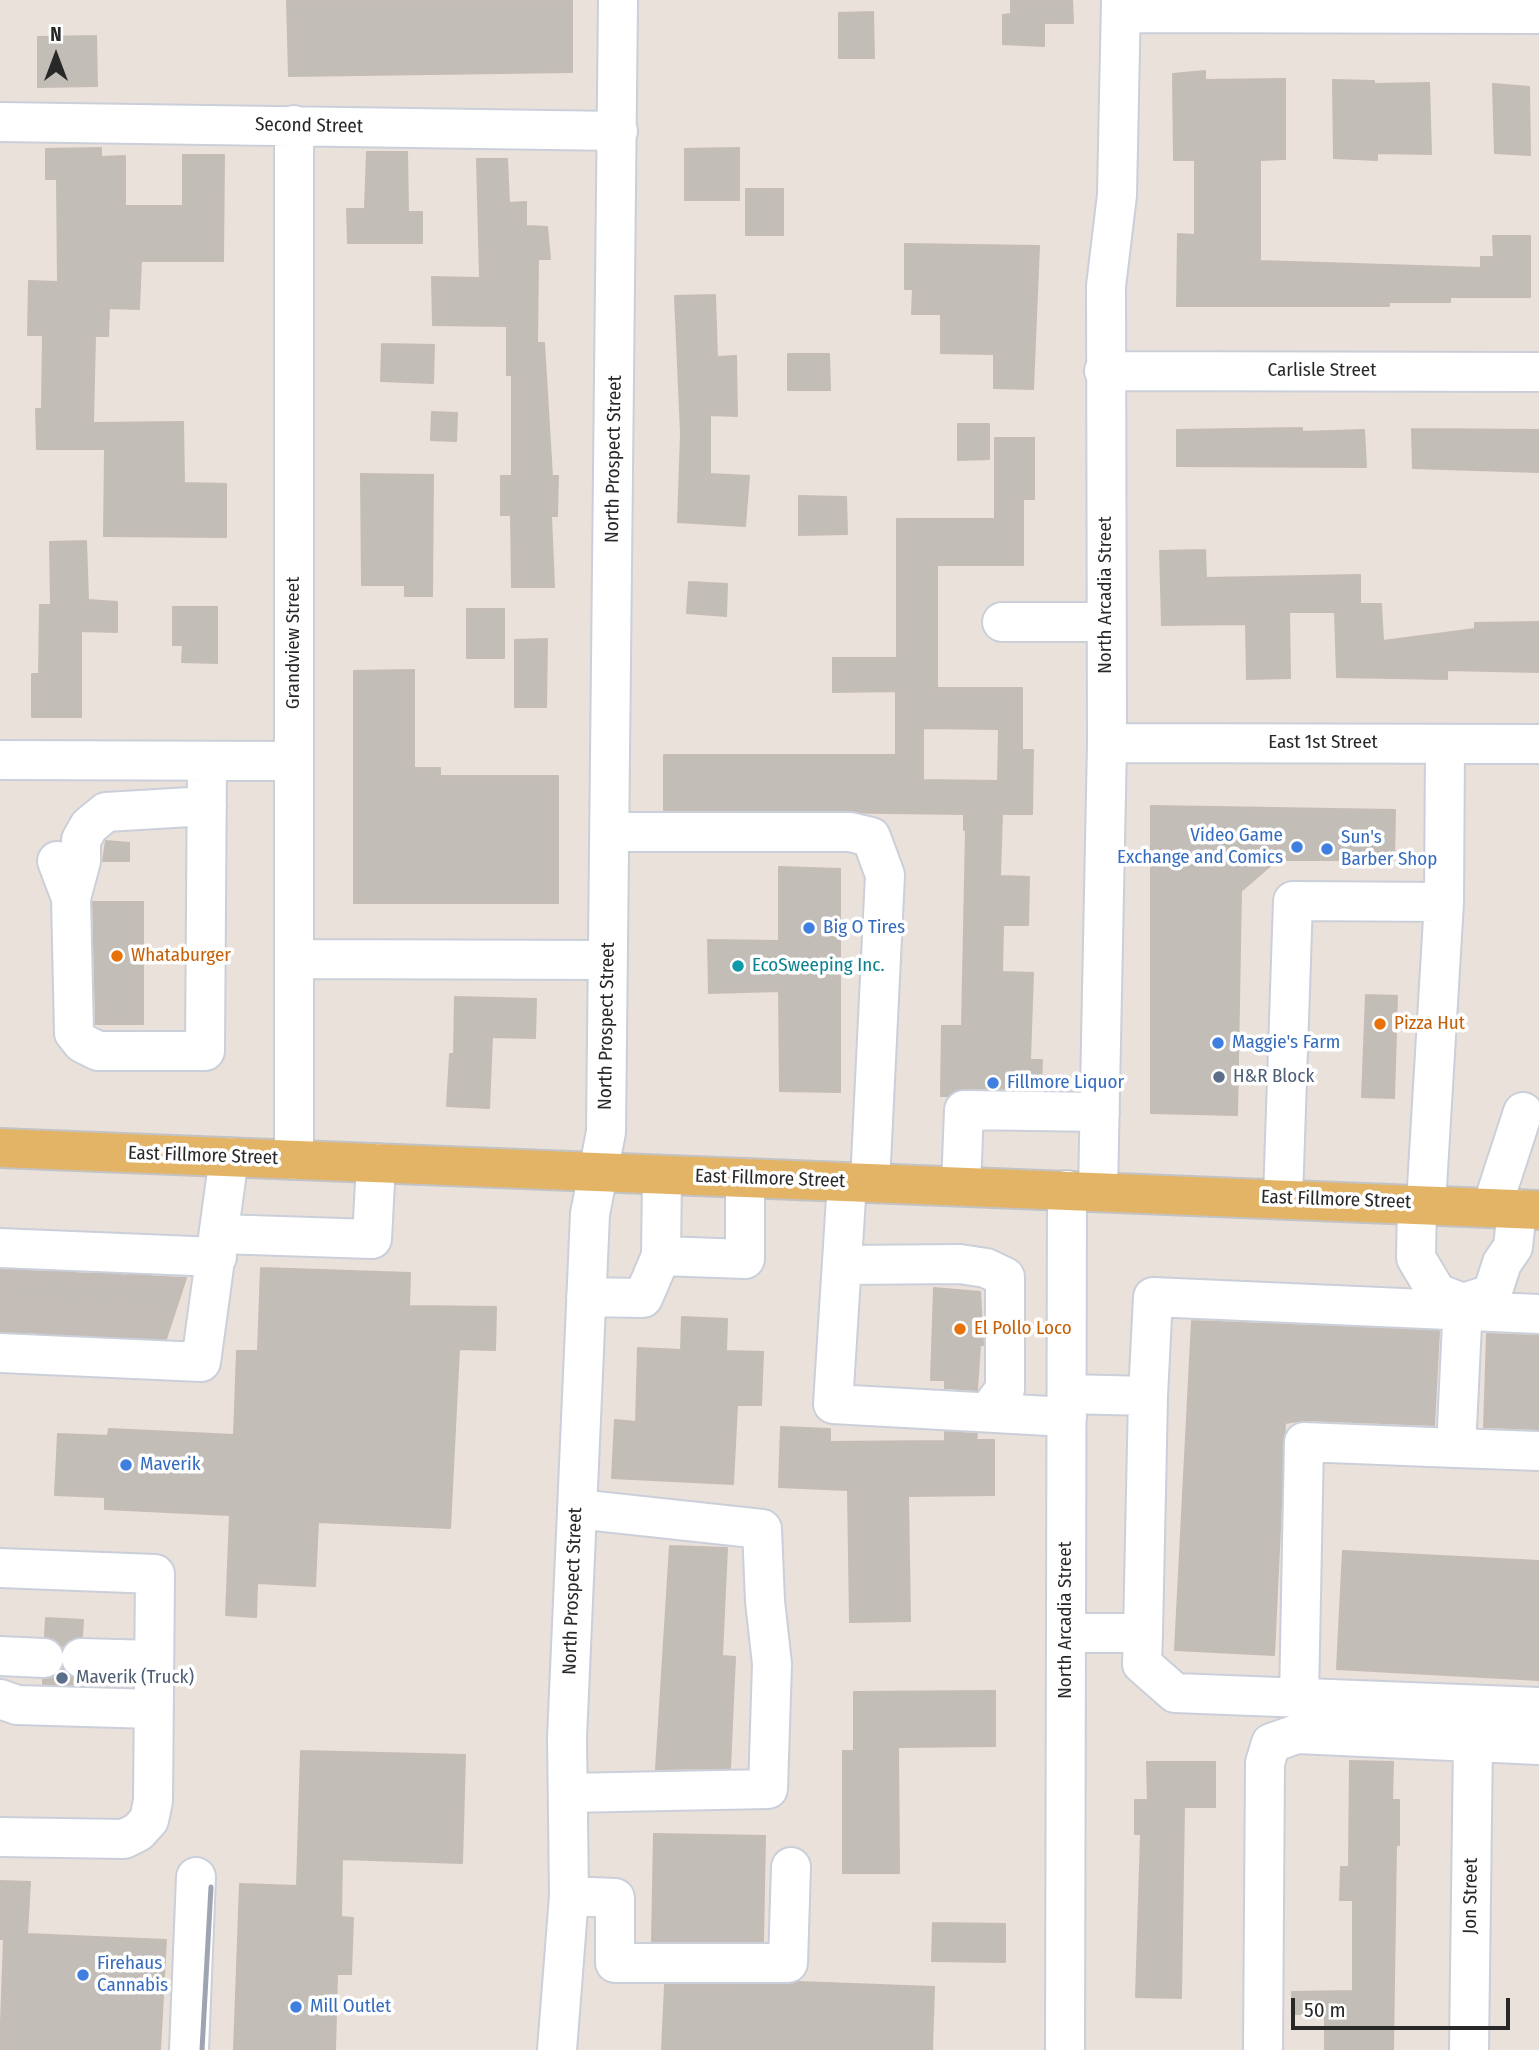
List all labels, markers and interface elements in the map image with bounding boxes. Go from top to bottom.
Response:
north arrow [21,21,91,91]
text: N [50,23,62,46]
street label: Second Street [255,114,363,138]
street label: Carlisle Street [1268,360,1376,382]
street label: North Prospect Street [601,375,627,543]
street label: North Arcadia Street [1095,516,1117,674]
street label: Grandview Street [283,577,305,709]
street label: East 1st Street [1268,732,1378,754]
place label: Video Game Exchange and Comics [1117,825,1283,869]
place label: Sun's Barber Shop [1341,827,1437,871]
marker: Video Game Exchange and Comics [1289,839,1305,855]
marker: Sun's Barber Shop [1319,841,1335,857]
place label: Big O Tires [823,917,905,939]
marker: Big O Tires [801,920,817,936]
street label: North Prospect Street [594,942,620,1110]
place label: Whataburger [131,945,231,967]
marker: Whataburger [109,948,125,964]
place label: EcoSweeping Inc. [752,955,885,977]
marker: EcoSweeping Inc. [730,958,746,974]
place label: Pizza Hut [1394,1013,1465,1035]
marker: Pizza Hut [1372,1016,1388,1032]
place label: Maggie's Farm [1232,1032,1340,1054]
marker: Maggie's Farm [1210,1035,1226,1051]
place label: H&R Block [1233,1066,1314,1088]
marker: H&R Block [1211,1069,1227,1085]
place label: Fillmore Liquor [1007,1072,1124,1094]
marker: Fillmore Liquor [985,1075,1001,1091]
street label: East Fillmore Street [127,1142,279,1170]
street label: East Fillmore Street [694,1165,846,1193]
street label: East Fillmore Street [1260,1186,1412,1214]
place label: El Pollo Loco [974,1318,1072,1340]
marker: El Pollo Loco [952,1321,968,1337]
place label: Maverik [140,1454,201,1476]
marker: Maverik [118,1457,134,1473]
street label: North Prospect Street [559,1507,587,1675]
street label: North Arcadia Street [1055,1541,1077,1699]
place label: Maverik (Truck) [76,1667,194,1689]
marker: Maverik (Truck) [54,1670,70,1686]
street label: Jon Street [1459,1858,1483,1934]
place label: Firehaus Cannabis [97,1953,168,1997]
marker: Firehaus Cannabis [75,1967,91,1983]
scale bar [1294,1983,1513,2027]
place label: Mill Outlet [310,1996,391,2018]
text: 50 m [1304,1997,1346,2023]
marker: Mill Outlet [288,1999,304,2015]

